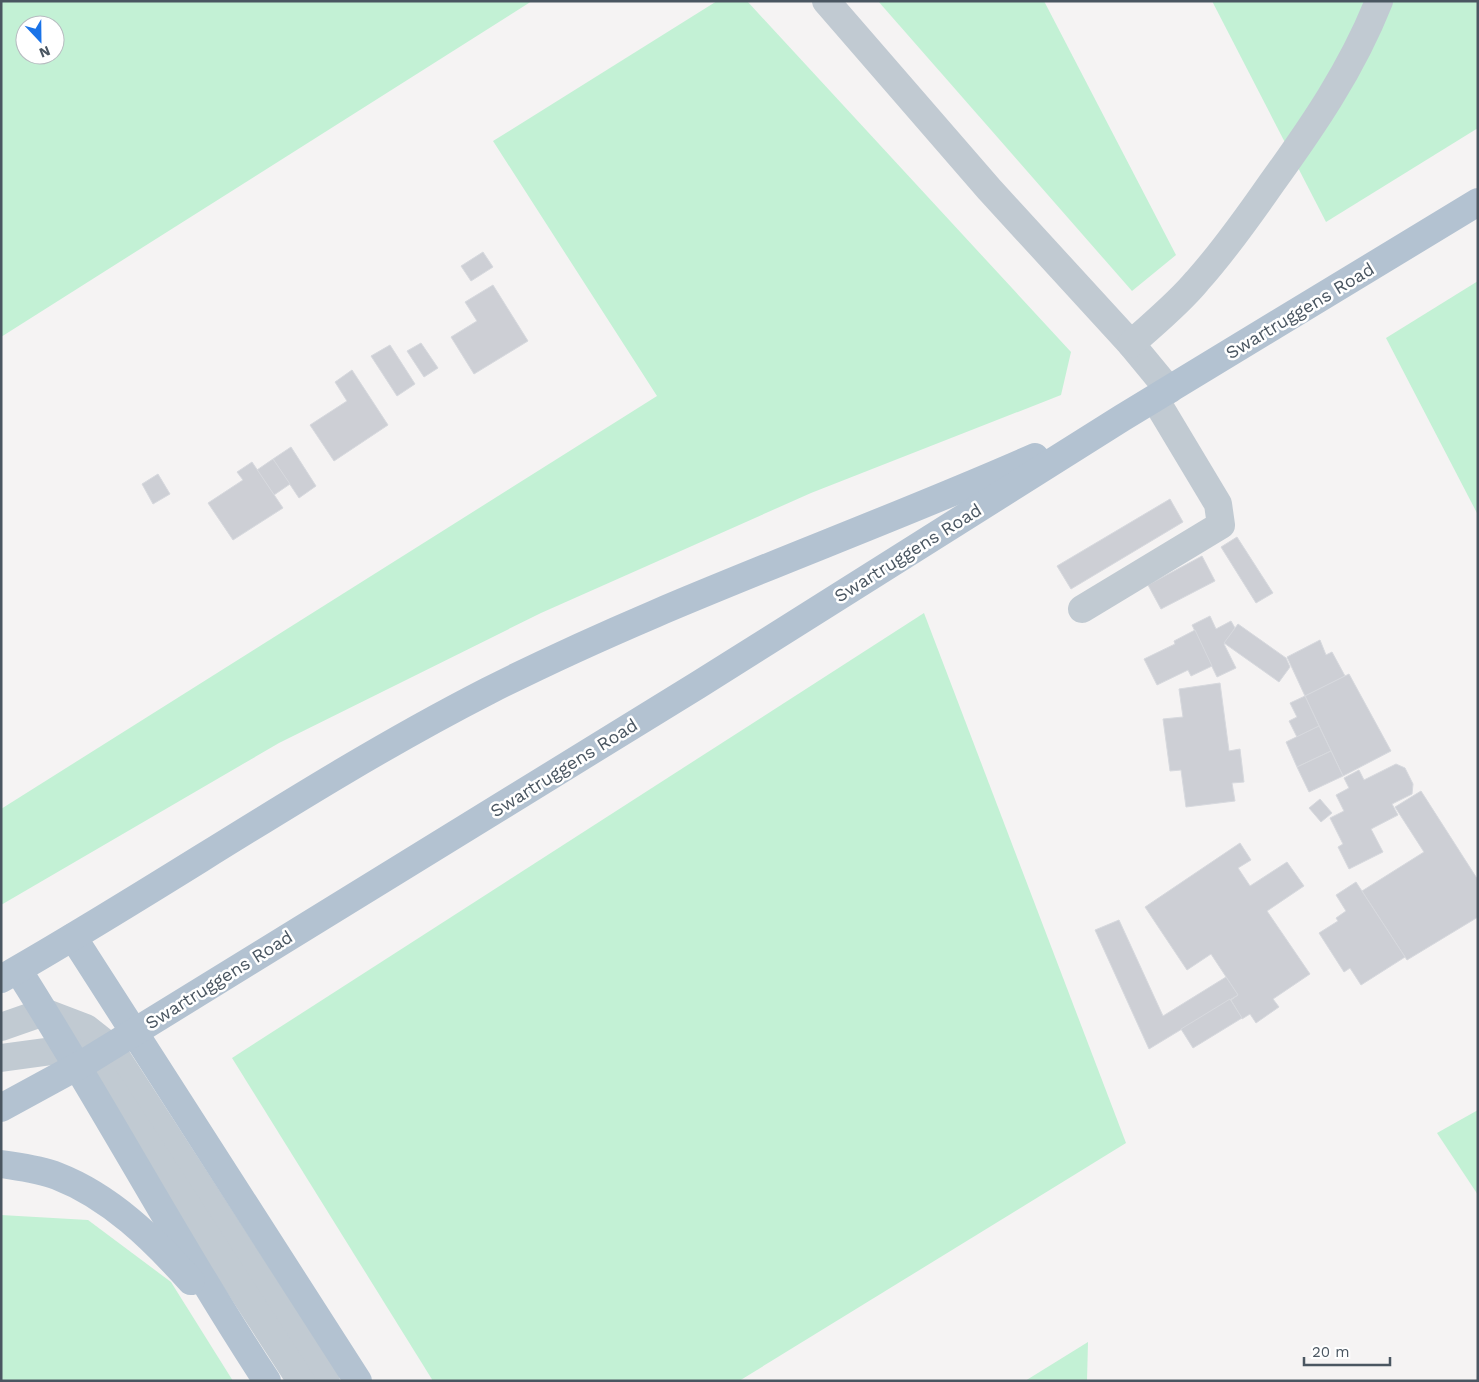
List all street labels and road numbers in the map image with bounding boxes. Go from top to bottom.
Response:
street label: Swartruggens Road [1222,258,1378,363]
street label: Swartruggens Road [830,499,985,606]
street label: Swartruggens Road [486,714,641,821]
street label: Swartruggens Road [141,926,296,1033]

